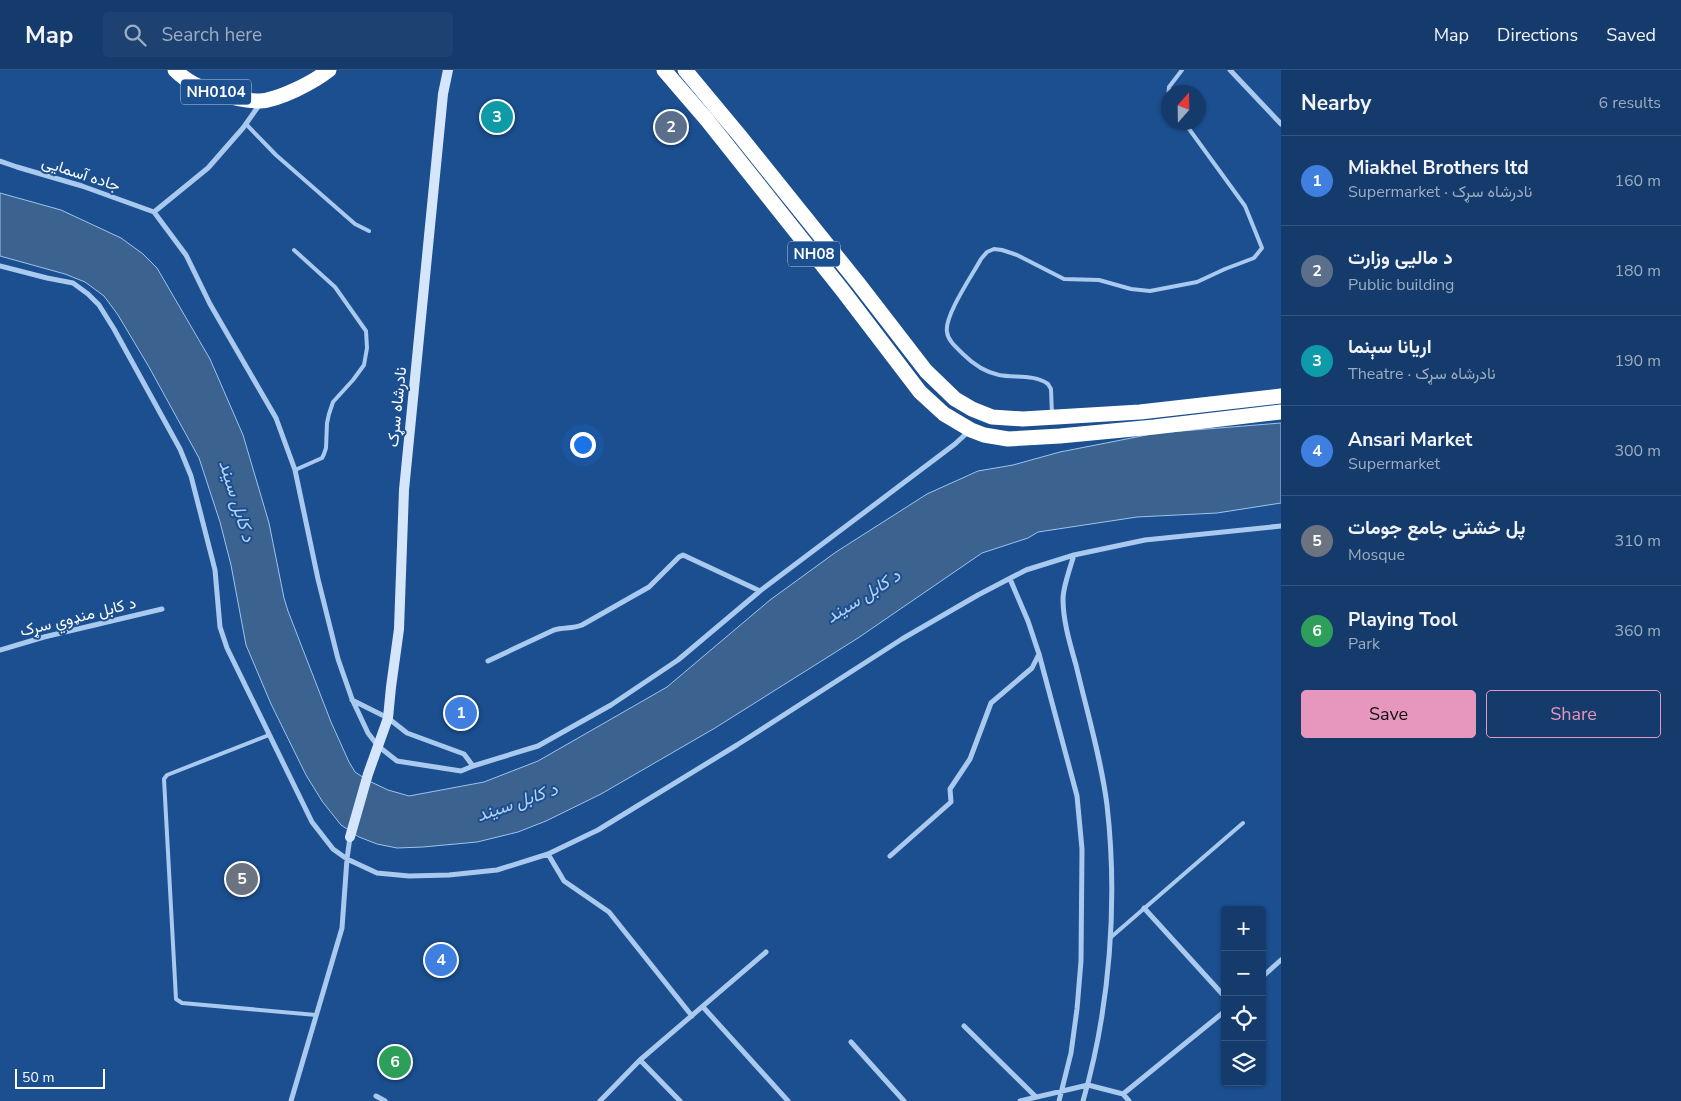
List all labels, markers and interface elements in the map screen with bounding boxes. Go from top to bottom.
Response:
search box [103,12,453,57]
text: Map [25,19,73,51]
icon: search [121,21,149,49]
text: Search here [161,22,262,48]
text: Map [1434,23,1469,47]
text: Directions [1497,23,1578,47]
text: Saved [1606,23,1656,47]
road number: NH0104 [181,80,251,104]
north arrow [1161,85,1206,130]
text: Nearby [1301,89,1371,117]
text: 6 results [1599,92,1661,114]
pin: 3 [481,98,513,136]
pin: 2 [655,108,687,146]
street label: جاده آسمایی [39,151,123,197]
text: Miakhel Brothers ltd [1348,155,1529,181]
text: 1 [1312,170,1322,192]
text: 160 m [1614,170,1661,192]
text: Supermarket · نادرشاه سړک [1348,181,1532,203]
road number: NH08 [788,242,840,266]
text: د مالیی وزارت [1348,245,1453,271]
text: 2 [1312,260,1322,282]
text: 180 m [1614,260,1661,282]
text: Public building [1348,274,1454,296]
text: اريانا سېنما [1348,334,1432,360]
text: 3 [1312,350,1322,372]
text: 190 m [1614,350,1661,372]
text: Theatre · نادرشاه سړک [1348,363,1496,385]
street label: نادرشاه سړک [382,366,412,448]
text: Ansari Market [1348,427,1472,453]
your location [570,432,596,458]
text: 4 [1312,440,1322,462]
text: 300 m [1614,440,1661,462]
text: Supermarket [1348,453,1440,475]
water label: د کابل سيند [213,457,261,545]
text: پل خشتی جامع جومات [1348,515,1525,541]
text: 5 [1312,530,1322,552]
text: 310 m [1614,530,1661,552]
text: Mosque [1348,544,1405,566]
water label: د کابل سيند [821,563,905,629]
street label: د کابل منډوي سړک [18,592,139,644]
text: Playing Tool [1348,607,1458,633]
text: 6 [1312,620,1322,642]
text: 360 m [1614,620,1661,642]
text: Park [1348,633,1380,655]
button: Save [1301,690,1476,738]
button: Share [1486,690,1661,738]
pin: 1 [445,694,477,732]
water label: د کابل سيند [473,777,561,827]
pin: 5 [226,860,258,898]
map controls [1221,906,1266,1086]
button: + [1221,906,1266,951]
pin: 4 [425,941,457,979]
button: − [1221,951,1266,996]
button: locate [1221,996,1266,1041]
button: layers [1221,1041,1266,1086]
pin: 6 [379,1043,411,1081]
scale bar [15,1066,105,1089]
text: 50 m [22,1068,54,1087]

